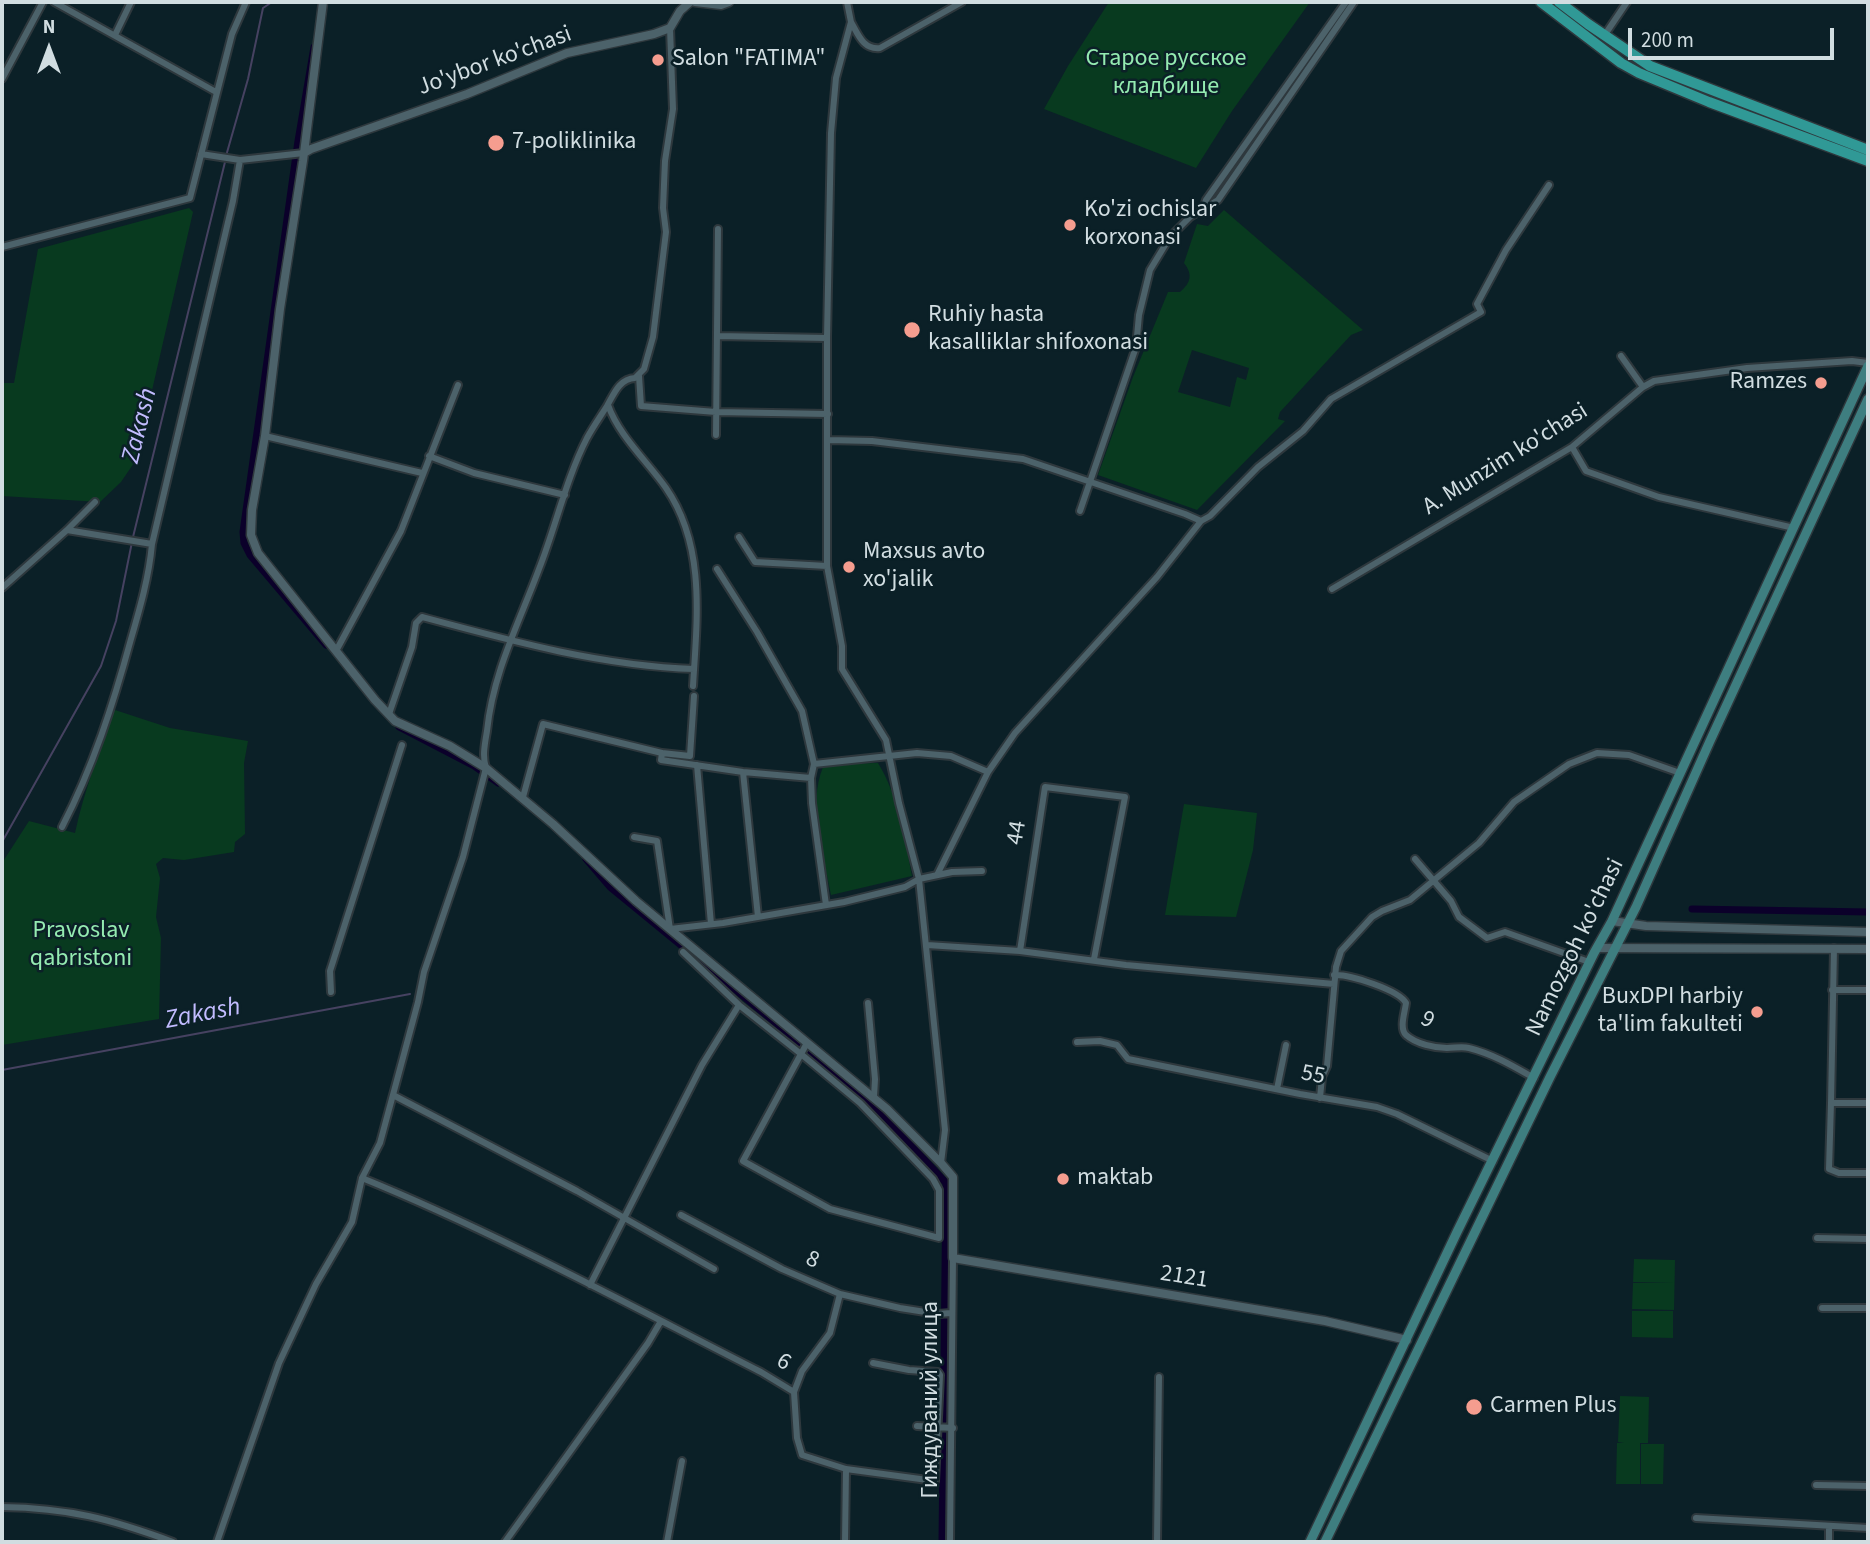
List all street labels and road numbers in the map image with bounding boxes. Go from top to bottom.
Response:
street label: Jo'ybor ko'chasi [414,21,576,103]
street label: A. Munzim ko'chasi [1418,398,1594,522]
street label: 44 [1002,819,1034,847]
street label: Namozgoh ko'chasi [1520,854,1632,1042]
street label: 9 [1415,1005,1439,1037]
street label: 55 [1299,1060,1327,1092]
street label: 8 [801,1245,823,1277]
street label: 2121 [1158,1260,1210,1296]
street label: Гиждуваний улица [918,1301,946,1499]
street label: 6 [770,1348,796,1378]

